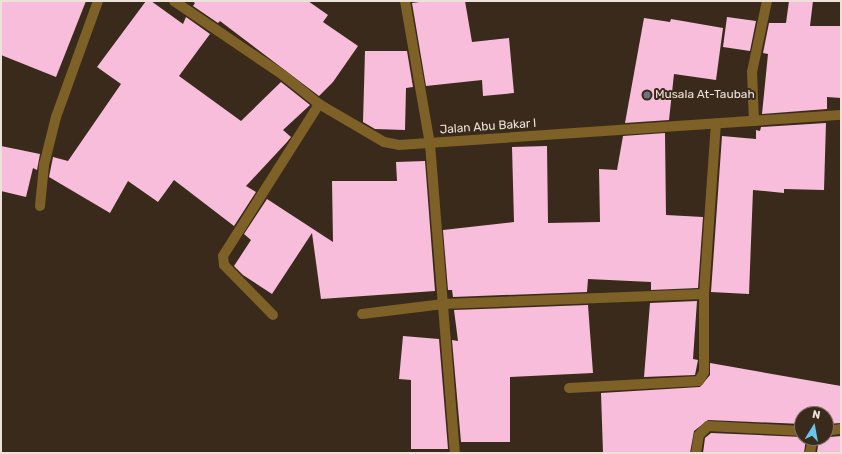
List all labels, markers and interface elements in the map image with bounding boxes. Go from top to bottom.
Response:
place label: Musala At-Taubah [655,88,755,102]
marker: Musala At-Taubah [642,90,652,100]
street label: Jalan Abu Bakar I [439,116,537,138]
north arrow [794,406,834,446]
text: N [811,408,821,422]

